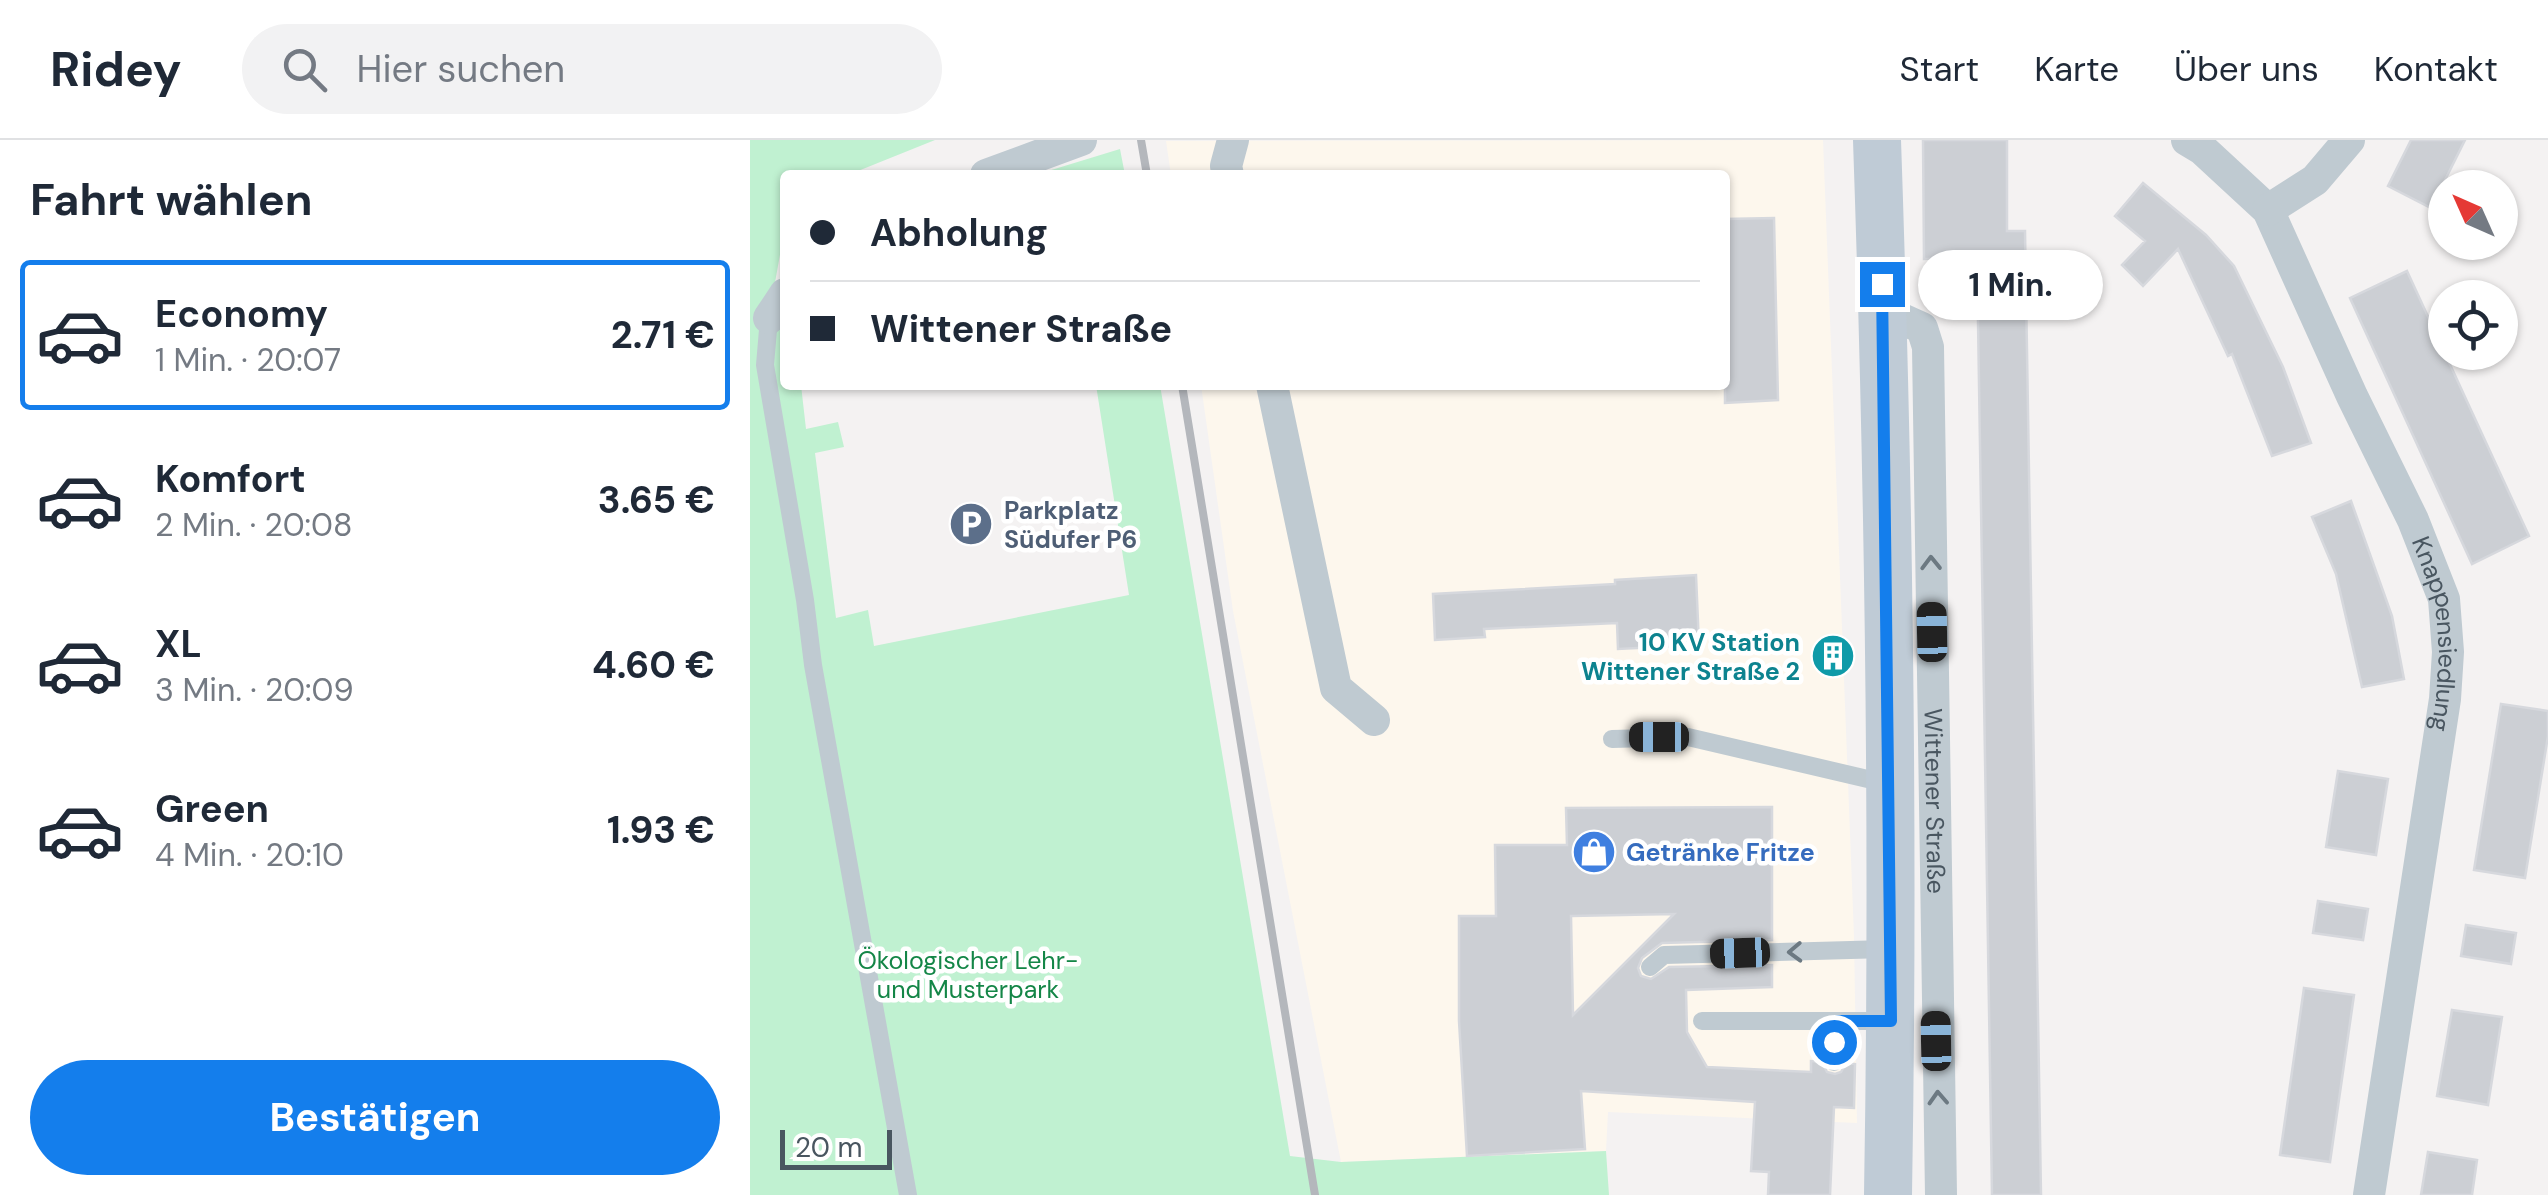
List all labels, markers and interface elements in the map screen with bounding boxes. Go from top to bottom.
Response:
search box [242,24,942,114]
text: Ridey [50,38,182,101]
icon: search [277,42,332,97]
text: Hier suchen [357,44,565,94]
text: Start [1900,46,1979,92]
text: Karte [2034,46,2119,92]
text: Über uns [2174,46,2319,92]
text: Kontakt [2374,46,2498,92]
text: Fahrt wählen [30,170,312,229]
north arrow [2428,170,2518,260]
map controls [2428,170,2518,370]
text: Abholung [870,208,1048,258]
callout: 1 Min. [1917,249,2102,319]
route end [1860,262,1905,307]
text: 1 Min. [1968,264,2053,306]
button: locate [2428,280,2518,370]
text: Economy [155,289,328,339]
icon: car [35,290,125,380]
text: Wittener Straße [870,304,1172,354]
text: 2.71 € [611,310,715,360]
text: 1 Min. · 20:07 [155,339,341,381]
text: Komfort [155,454,306,504]
icon: car [35,455,125,545]
text: 3.65 € [598,475,715,525]
place label: Parkplatz Südufer P6 [1004,494,1137,556]
parking icon: Parkplatz Südufer P6 [948,501,994,547]
text: 2 Min. · 20:08 [155,504,352,546]
street label: Knappensiedlung [2405,531,2465,734]
one-way arrow [1921,554,1942,570]
car [1916,602,1948,662]
text: XL [155,619,202,669]
icon: car [35,620,125,710]
place label: 10 KV Station Wittener Straße 2 [1581,626,1800,688]
building icon: 10 KV Station Wittener Straße 2 [1810,633,1856,679]
text: 4.60 € [592,640,715,690]
text: 3 Min. · 20:09 [155,669,354,711]
street label: Wittener Straße [1917,708,1953,894]
car [1629,722,1689,752]
text: Green [155,784,269,834]
icon: car [35,785,125,875]
text: 1.93 € [607,805,715,855]
shop icon: Getränke Fritze [1571,829,1617,875]
text: 4 Min. · 20:10 [155,834,344,876]
place label: Getränke Fritze [1626,836,1815,869]
car [1709,937,1771,969]
one-way arrow [1786,941,1802,962]
park label: Ökologischer Lehr- und Musterpark [857,944,1079,1006]
car [1920,1011,1952,1071]
route start [1812,1020,1857,1065]
button: Bestätigen [30,1060,720,1175]
one-way arrow [1928,1089,1949,1105]
scale bar [780,1125,892,1170]
text: 20 m [795,1129,862,1166]

